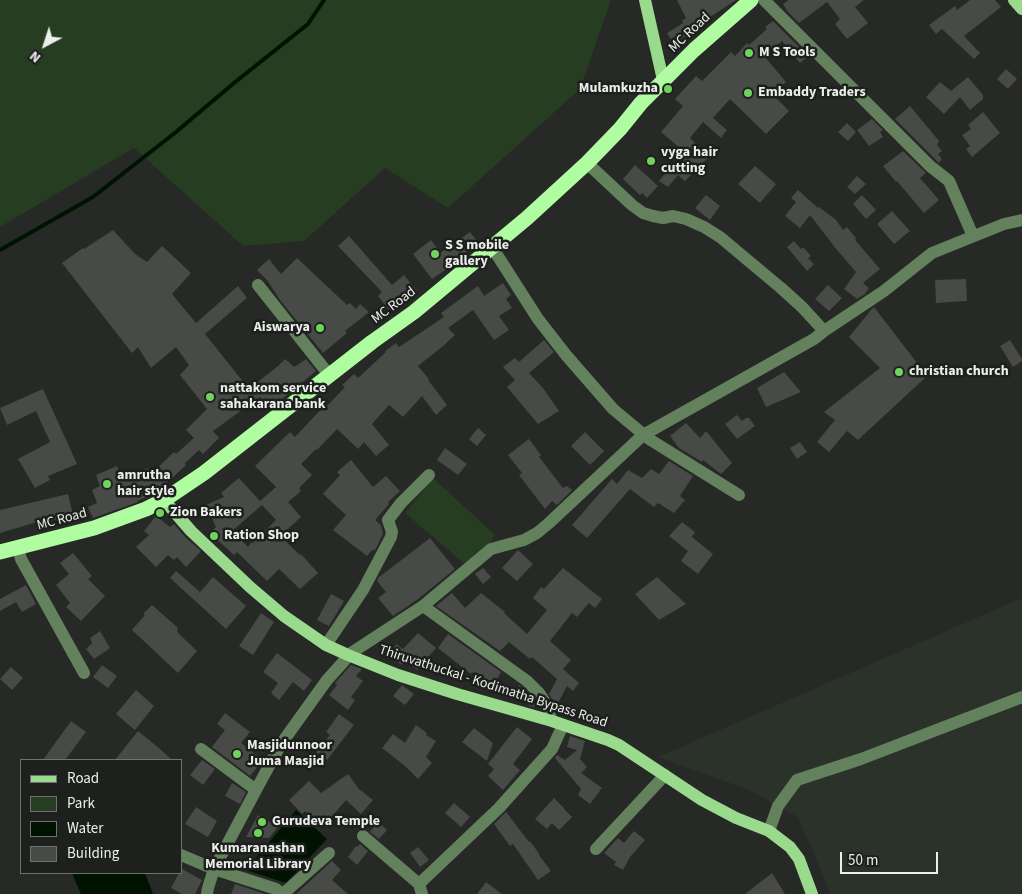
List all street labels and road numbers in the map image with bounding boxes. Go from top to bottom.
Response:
street label: MC Road [666,9,714,57]
street label: MC Road [369,284,419,328]
street label: MC Road [35,505,89,535]
street label: Thiruvathuckal - Kodimatha Bypass Road [377,642,609,732]

